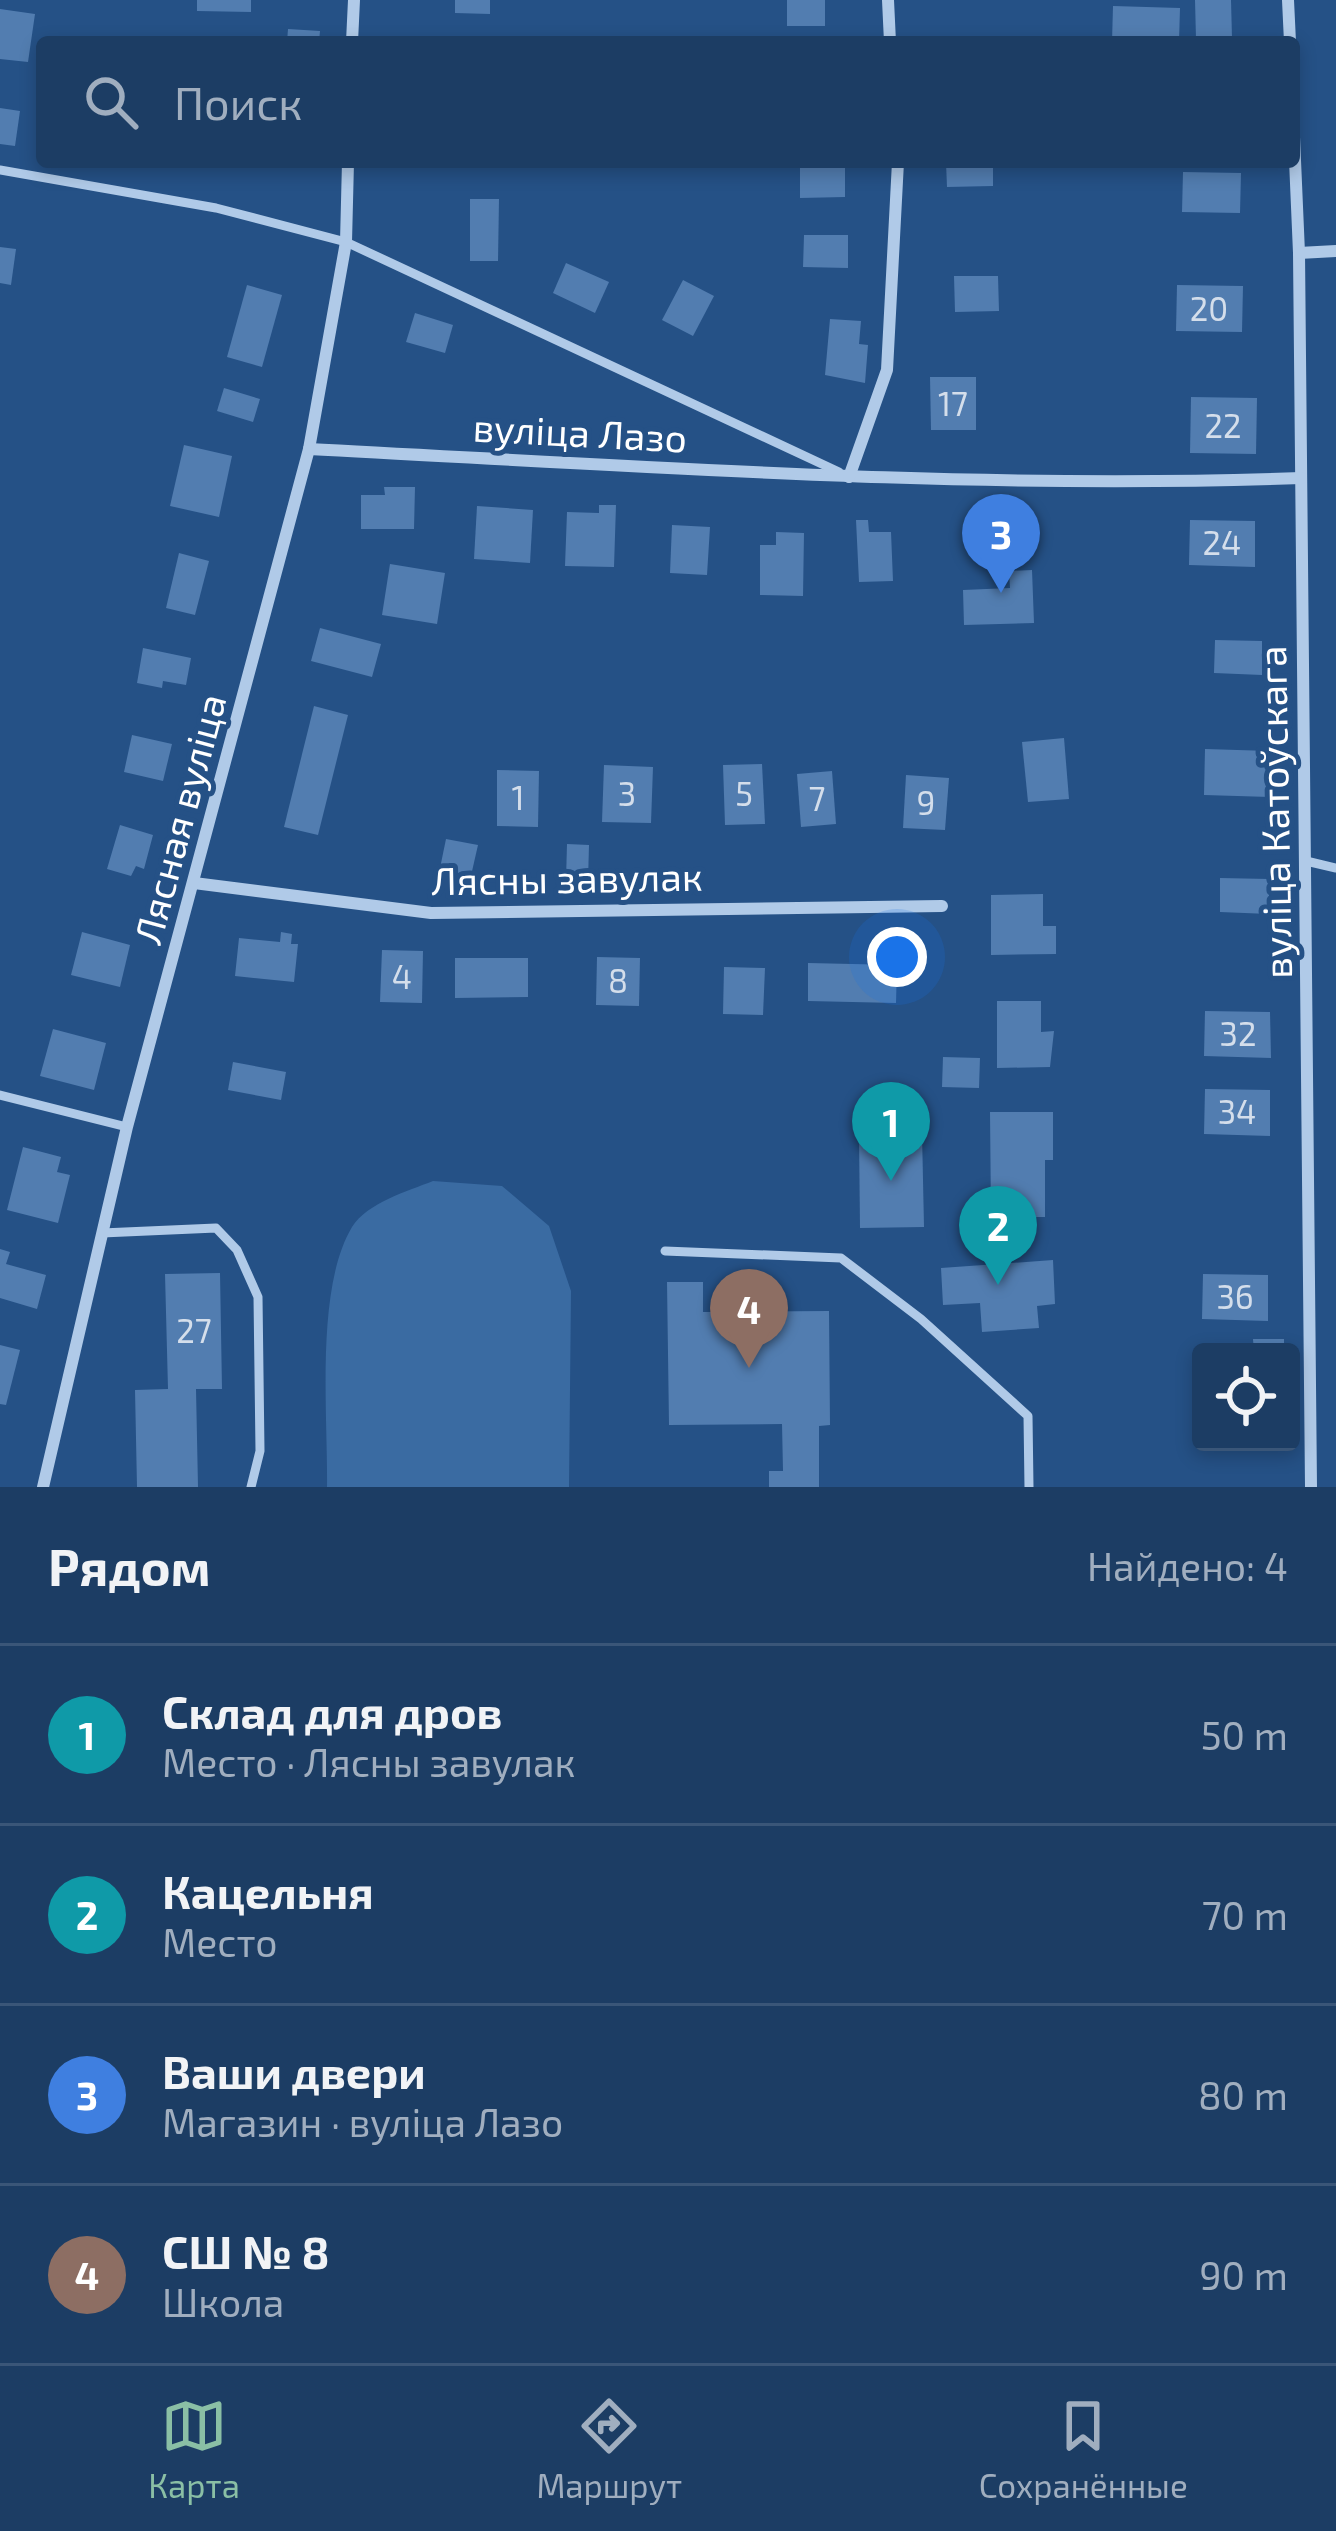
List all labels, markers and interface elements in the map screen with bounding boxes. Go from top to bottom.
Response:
search box [36,36,1300,168]
icon: search [78,69,144,135]
text: Поиск [174,75,302,129]
house number: 20 [1190,288,1228,328]
house number: 17 [938,383,968,423]
street label: вуліца Лазо [472,402,688,462]
house number: 22 [1204,405,1242,445]
pin: 3 [962,494,1040,593]
house number: 24 [1203,522,1241,562]
street label: вуліца Катоўскага [1247,645,1301,979]
street label: Лясная вуліца [123,688,235,949]
house number: 3 [618,773,636,813]
house number: 5 [735,773,753,813]
house number: 1 [511,777,525,817]
house number: 7 [809,778,825,818]
house number: 9 [917,782,935,822]
street label: Лясны завулак [431,852,703,904]
your location [867,927,927,987]
house number: 4 [392,956,412,996]
house number: 8 [608,960,628,1000]
house number: 32 [1220,1013,1256,1053]
pin: 1 [852,1082,930,1181]
house number: 34 [1218,1091,1256,1131]
pin: 2 [959,1186,1037,1285]
pin: 4 [710,1269,788,1368]
house number: 36 [1216,1276,1254,1316]
house number: 27 [176,1310,212,1350]
map controls [1192,1343,1300,1451]
button: locate [1192,1343,1300,1451]
text: Рядом [48,1535,211,1596]
text: Найдено: 4 [1087,1542,1288,1589]
text: Склад для дров [162,1684,502,1738]
text: 1 [79,1711,95,1758]
text: 50 m [1201,1711,1288,1758]
text: Место · Лясны завулак [162,1738,575,1785]
text: Кацельня [162,1864,374,1918]
text: 2 [76,1891,98,1938]
text: 70 m [1202,1891,1288,1938]
text: Место [162,1918,278,1965]
text: Ваши двери [162,2044,426,2098]
text: 3 [76,2071,98,2118]
text: 80 m [1198,2071,1288,2118]
text: Магазин · вуліца Лазо [162,2098,563,2145]
text: СШ № 8 [162,2224,330,2278]
text: 4 [75,2251,99,2298]
text: 90 m [1199,2251,1288,2298]
text: Школа [162,2278,284,2325]
tab: Карта [148,2393,240,2505]
tab: Маршрут [536,2393,682,2505]
tab: Сохранённые [979,2393,1188,2505]

